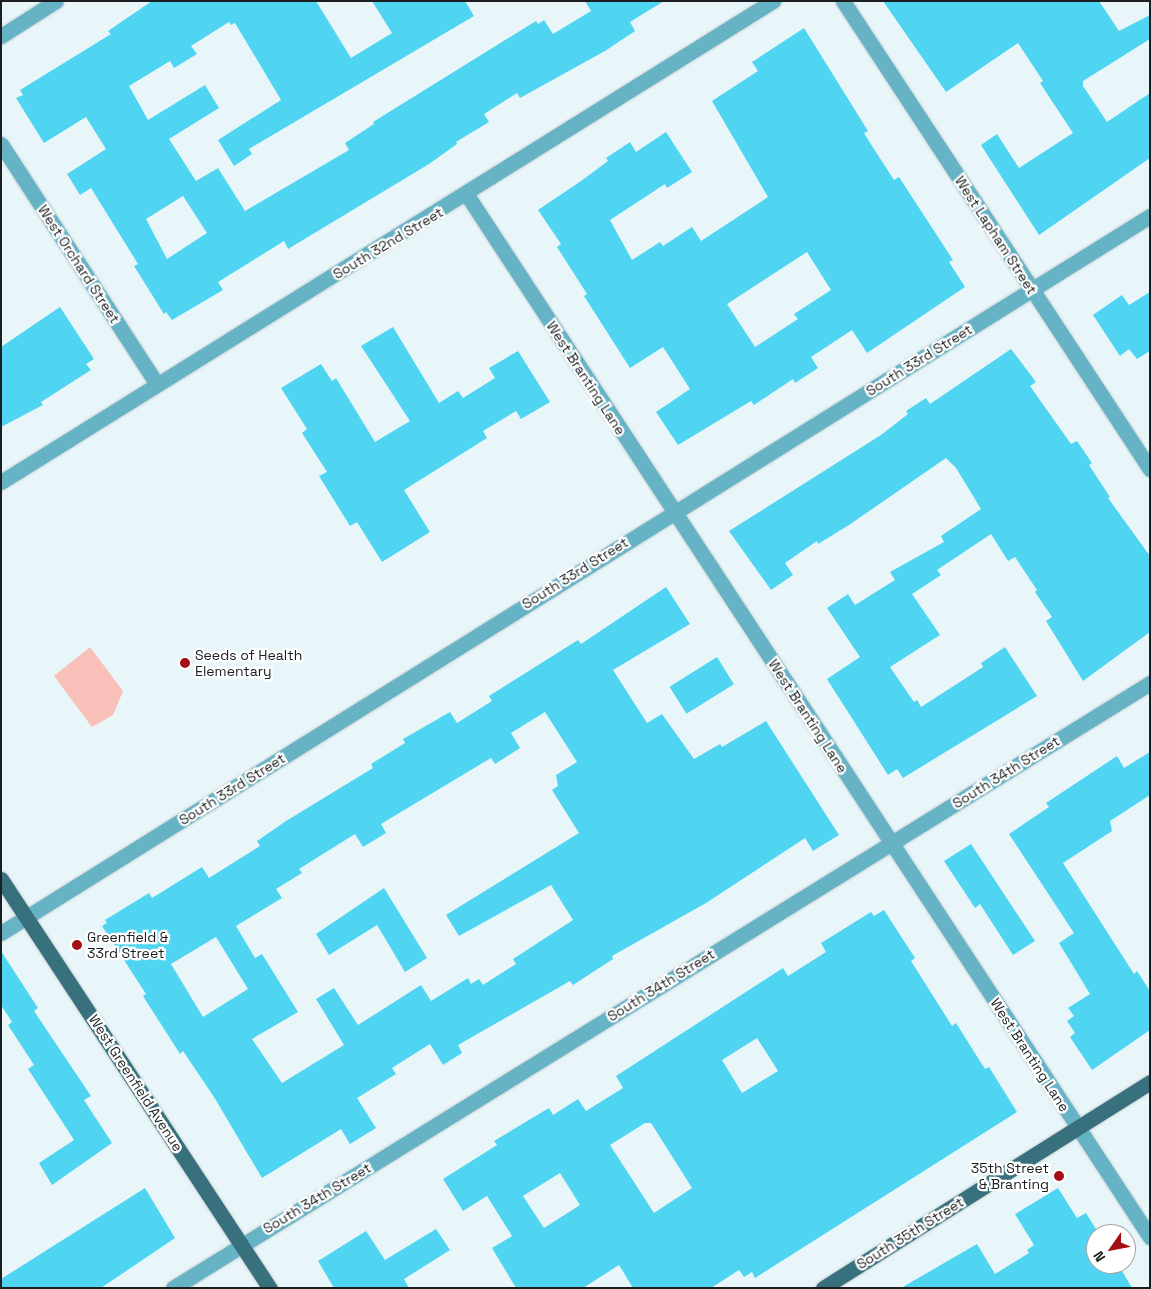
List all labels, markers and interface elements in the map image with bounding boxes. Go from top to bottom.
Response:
street label: West Lapham Street [952,173,1040,297]
street label: West Orchard Street [35,202,123,326]
street label: South 32nd Street [330,204,446,282]
street label: West Branting Lane [543,318,629,438]
street label: South 33rd Street [863,321,975,399]
street label: South 33rd Street [519,534,631,612]
place label: Seeds of Health Elementary [195,647,302,680]
street label: West Branting Lane [765,656,851,776]
marker: Seeds of Health Elementary [179,657,191,669]
street label: South 34th Street [949,732,1063,812]
street label: South 33rd Street [176,750,288,828]
place label: Greenfield & 33rd Street [87,929,168,962]
marker: Greenfield & 33rd Street [71,939,83,951]
street label: South 34th Street [604,945,718,1025]
street label: West Branting Lane [987,995,1073,1115]
street label: West Greenfield Avenue [85,1011,187,1155]
street label: South 34th Street [260,1159,374,1237]
place label: 35th Street & Branting [971,1160,1049,1192]
marker: 35th Street & Branting [1053,1170,1065,1182]
street label: South 35th Street [854,1193,966,1273]
north arrow [1086,1224,1136,1274]
text: N [1089,1248,1109,1265]

